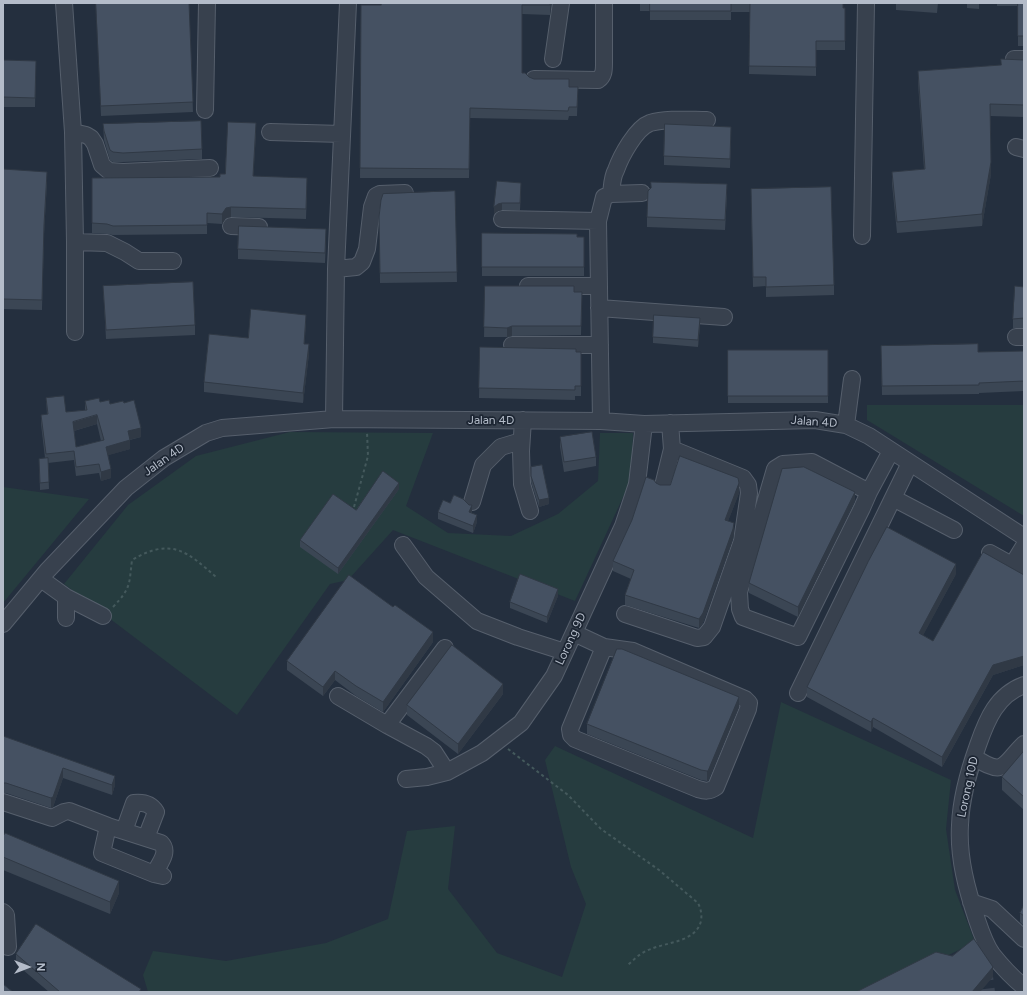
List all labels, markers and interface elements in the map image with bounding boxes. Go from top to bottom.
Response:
street label: Jalan 4D [468,413,514,427]
street label: Jalan 4D [790,413,838,431]
street label: Jalan 4D [141,441,187,479]
street label: Lorong 9D [553,611,589,667]
street label: Lorong 10D [955,755,981,819]
north arrow [8,947,48,987]
text: N [34,963,47,971]

